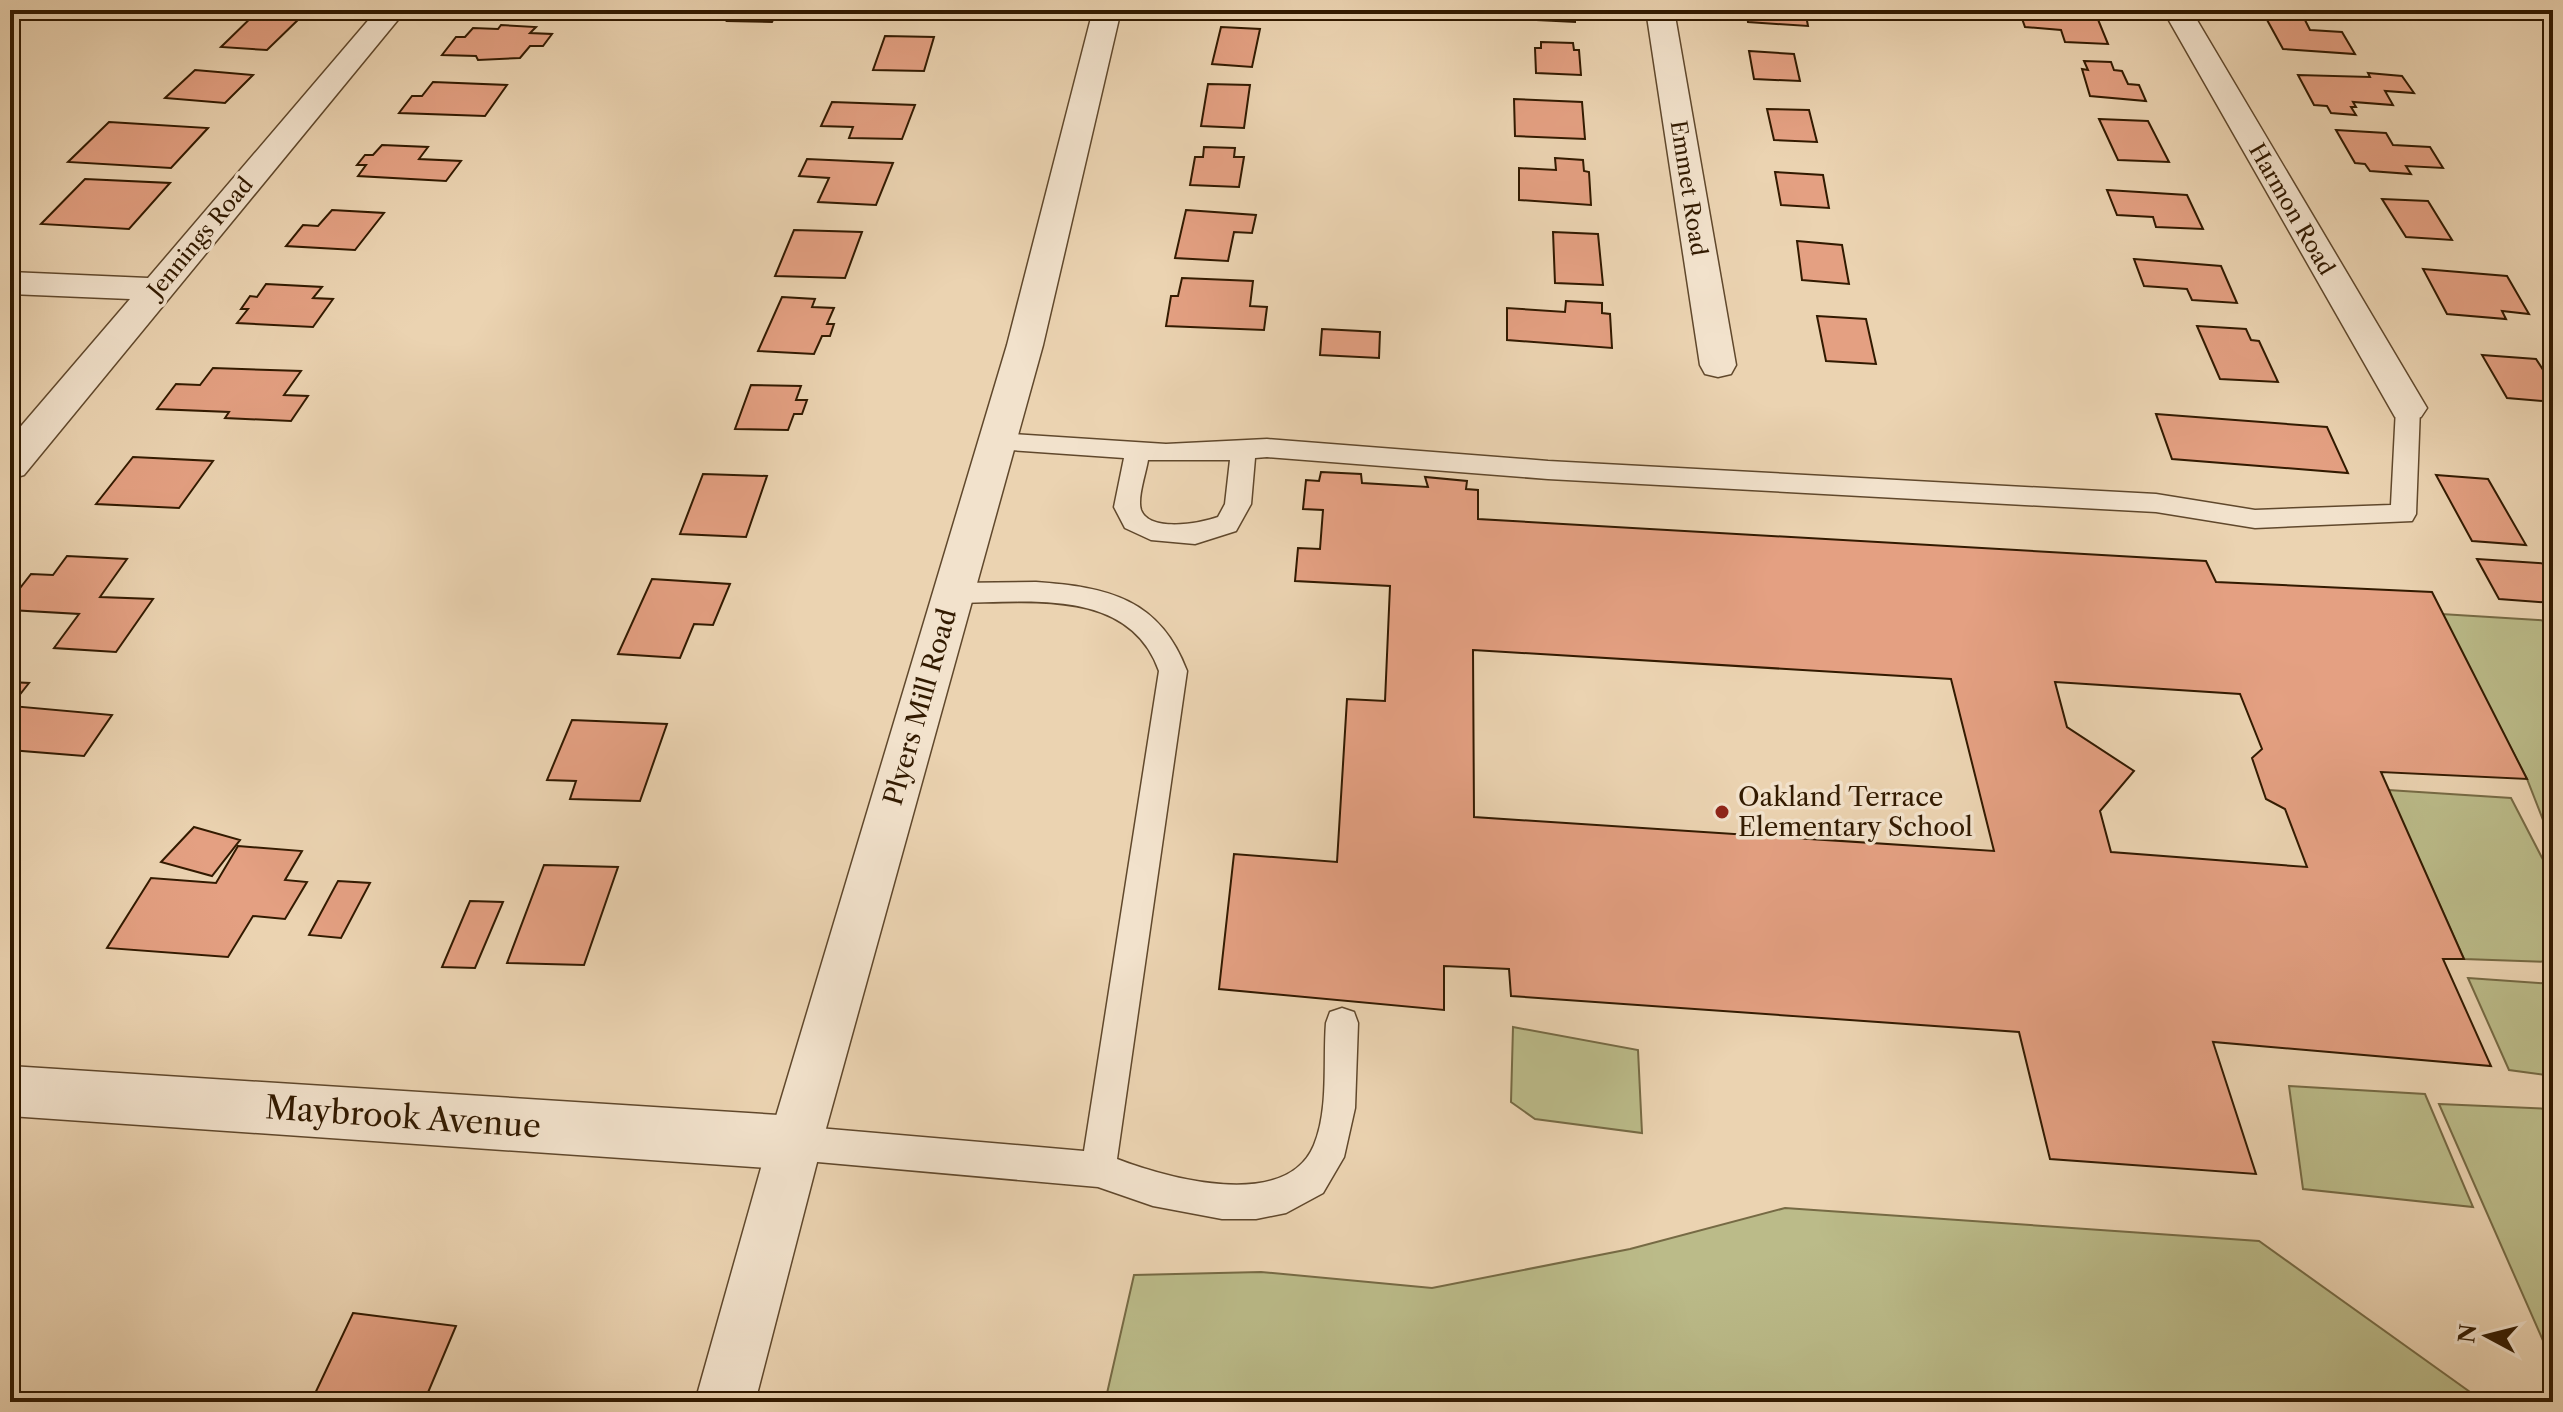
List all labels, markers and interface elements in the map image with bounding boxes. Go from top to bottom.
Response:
street label: Emmet Road [1664,119,1713,258]
street label: Harmon Road [2243,139,2340,280]
street label: Jennings Road [140,171,259,305]
street label: Plyers Mill Road [877,605,963,809]
place label: Oakland Terrace Elementary School [1738,781,1973,843]
marker: Oakland Terrace Elementary School [1713,803,1731,821]
street label: Maybrook Avenue [264,1087,542,1146]
north arrow [2447,1296,2527,1376]
text: N [2453,1322,2482,1345]

